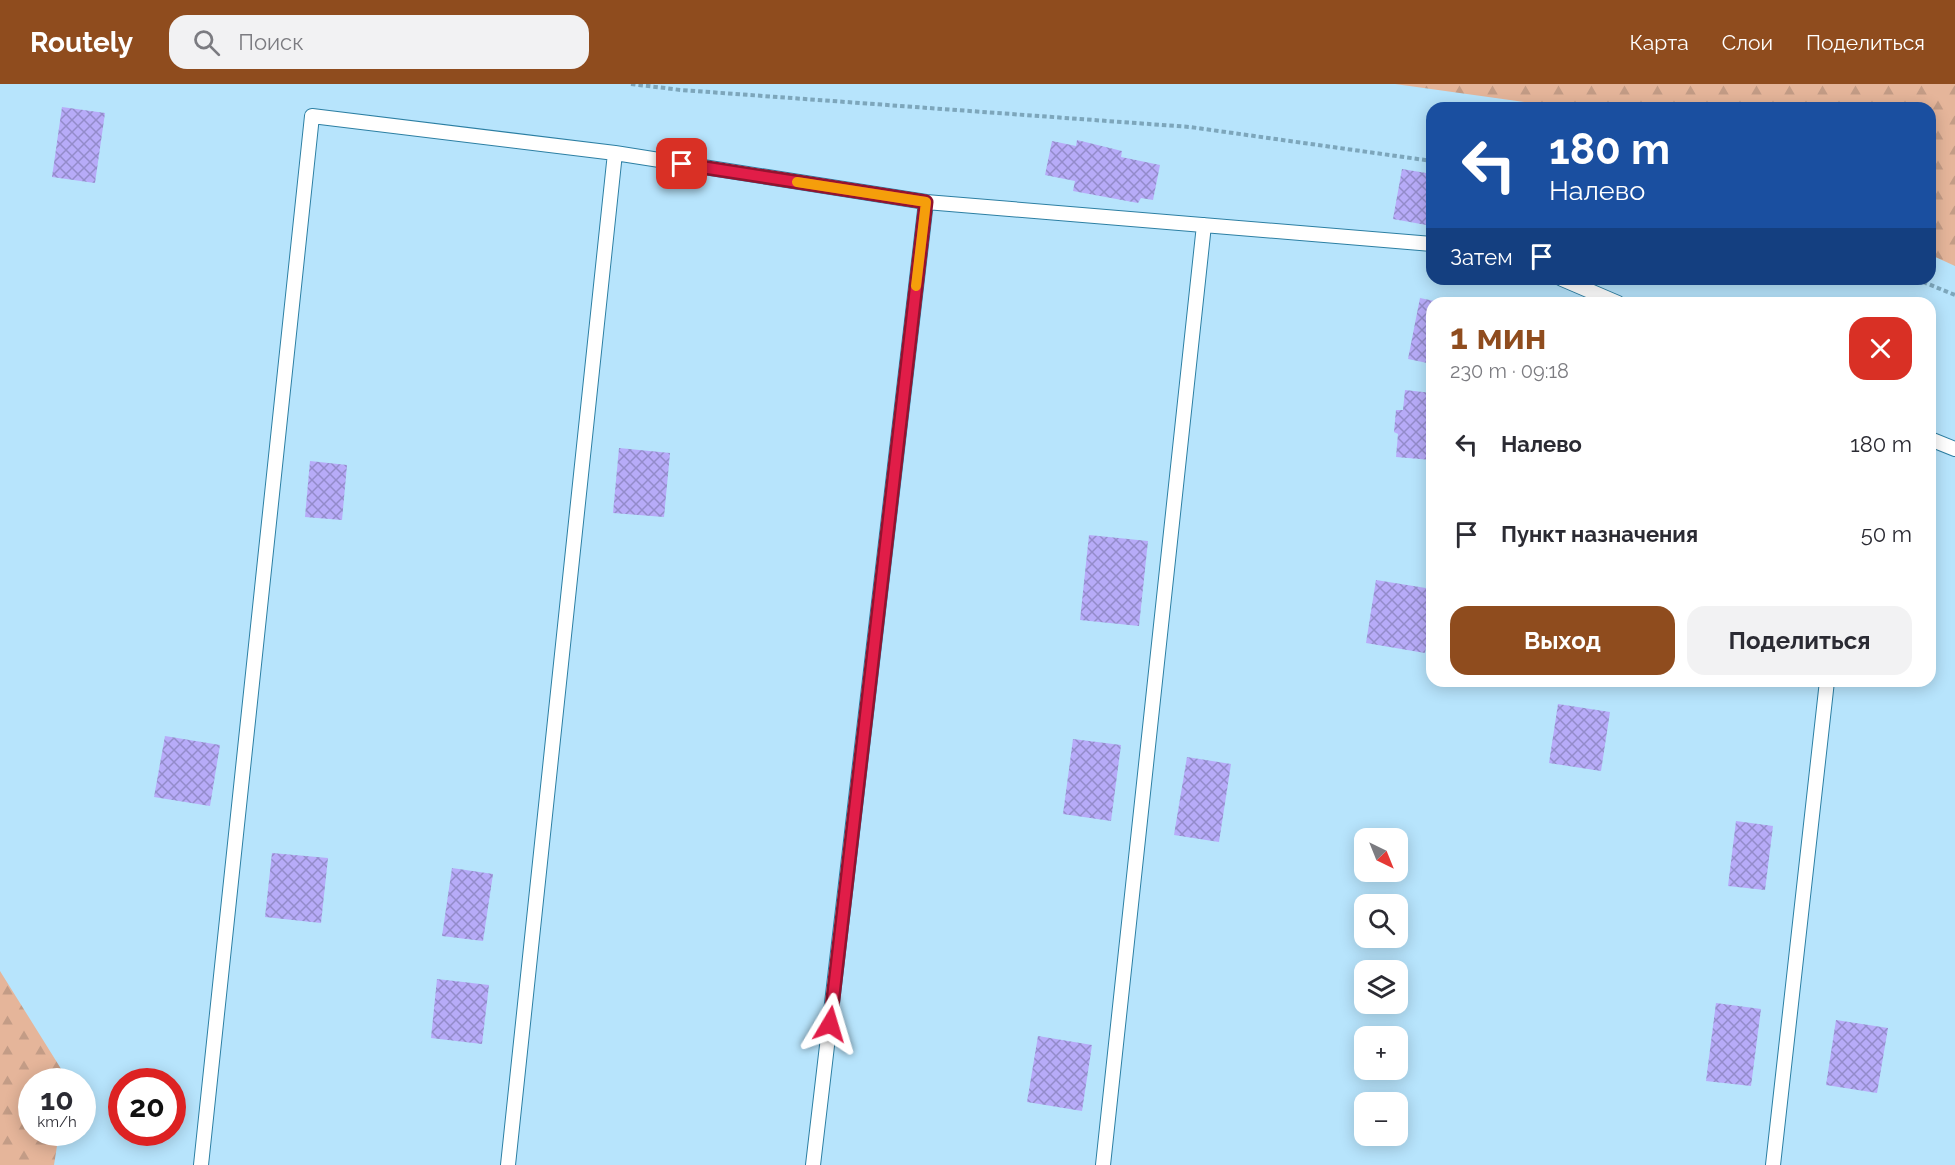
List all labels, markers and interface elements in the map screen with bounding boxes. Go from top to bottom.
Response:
search box [169,15,589,69]
text: Routely [30,26,133,59]
icon: search [190,26,223,59]
text: Поиск [238,29,304,55]
text: Карта [1630,30,1689,55]
text: Слои [1722,30,1773,55]
text: Поделиться [1806,30,1925,55]
text: 180 m [1549,125,1670,174]
icon: left [1450,126,1528,204]
pin [656,138,707,189]
icon: arrive [665,147,698,180]
text: Налево [1549,175,1645,206]
icon: arrive [1525,240,1558,273]
text: Затем [1450,244,1513,270]
text: 1 мин [1450,315,1546,357]
button: close [1849,317,1912,380]
text: 230 m · 09:18 [1450,359,1569,383]
icon: left [1450,428,1483,461]
text: Налево [1501,431,1582,457]
text: 180 m [1850,431,1912,457]
icon: arrive [1450,518,1483,551]
text: Пункт назначения [1501,521,1698,547]
text: 50 m [1861,521,1912,547]
button: Выход [1450,606,1675,675]
button: Поделиться [1687,606,1912,675]
north arrow [1354,828,1408,882]
map controls [1354,828,1408,1146]
button: search [1354,894,1408,948]
button: layers [1354,960,1408,1014]
position arrow [798,992,862,1056]
button: + [1354,1026,1408,1080]
speed limit sign: 20 [108,1068,186,1146]
text: 10 [40,1082,74,1117]
button: − [1354,1092,1408,1146]
text: km/h [37,1113,77,1131]

